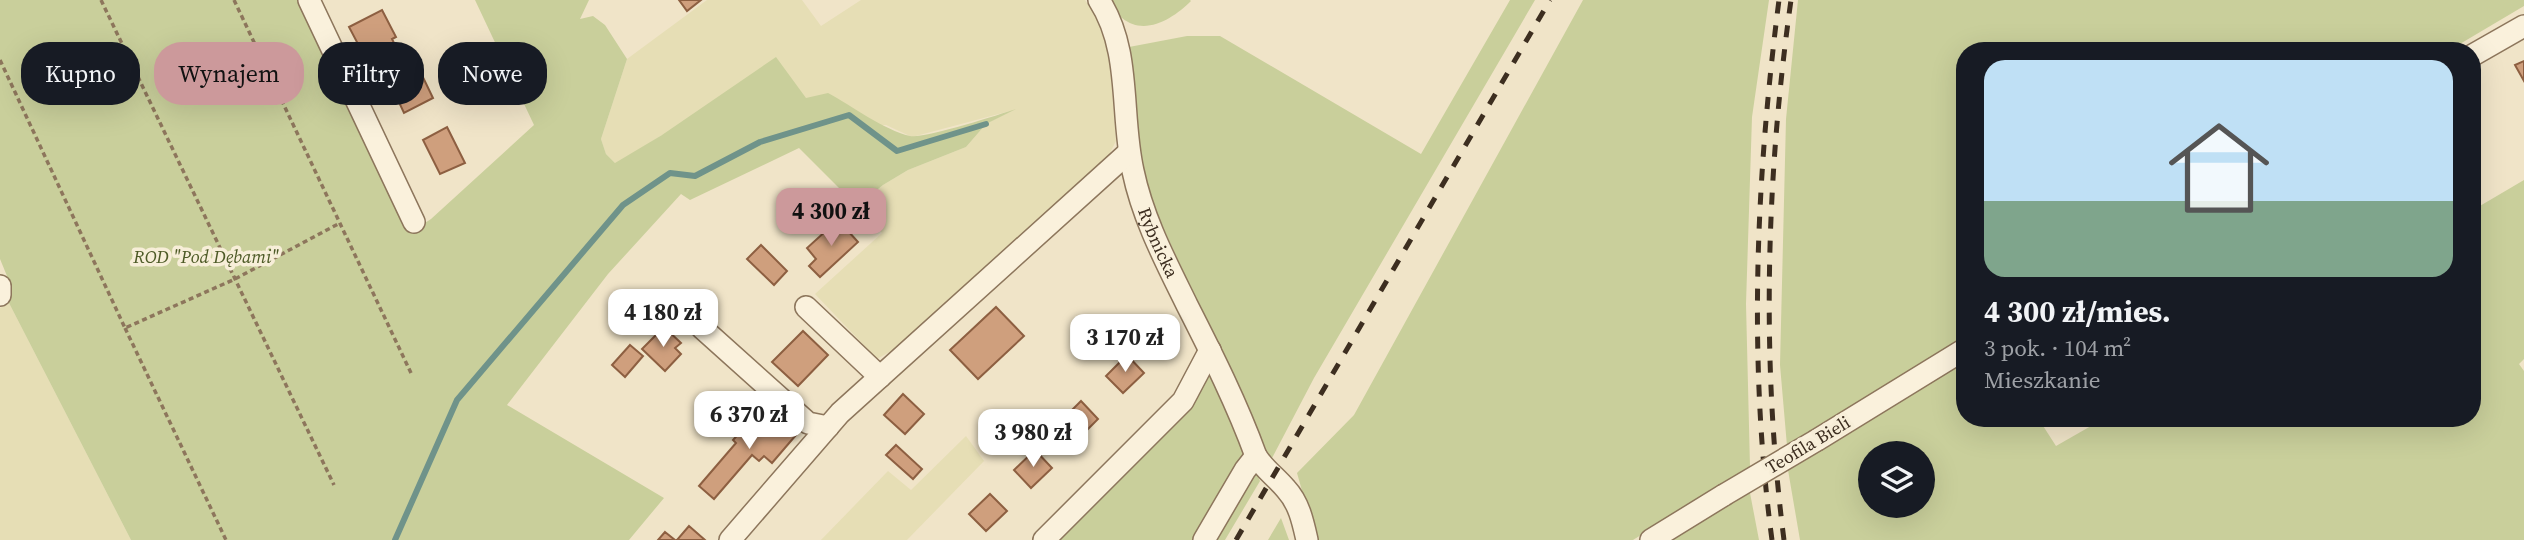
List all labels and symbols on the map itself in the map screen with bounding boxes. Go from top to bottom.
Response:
pin: 4 300 zł [759,188,903,248]
street label: Rybnicka [1132,204,1185,283]
park label: ROD "Pod Dębami" [132,244,279,269]
pin: 4 180 zł [591,290,735,349]
pin: 3 170 zł [1053,314,1197,374]
pin: 6 370 zł [677,392,821,451]
pin: 3 980 zł [961,410,1105,469]
street label: Teofila Bieli [1761,410,1855,480]

